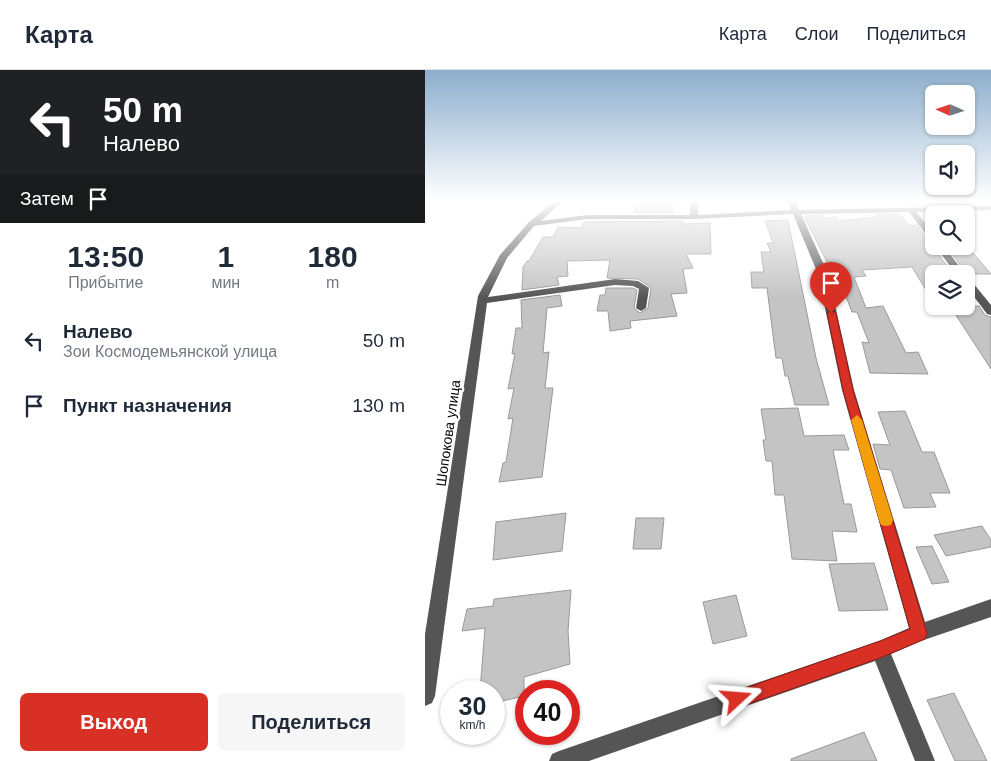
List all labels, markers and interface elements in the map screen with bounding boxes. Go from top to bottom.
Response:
text: Карта [25,21,93,48]
text: Карта [719,24,767,44]
text: Слои [795,24,839,44]
text: Поделиться [867,24,966,44]
north arrow [925,85,975,135]
map controls [925,85,975,315]
icon: left [20,90,85,155]
text: 50 m [103,90,183,129]
text: Налево [103,131,180,156]
button: sound [925,145,975,195]
icon: arrive [84,185,112,213]
text: Затем [20,188,74,209]
button: search [925,205,975,255]
text: 13:50 [67,240,144,273]
text: 1 [217,240,234,273]
text: 180 [308,240,358,273]
pin [810,262,852,313]
button: layers [925,265,975,315]
icon: arrive [817,269,845,297]
text: Прибытие [68,274,143,291]
text: мин [211,274,240,291]
text: m [326,274,339,291]
text: Налево [63,321,133,342]
icon: left [20,327,48,355]
text: 50 m [363,330,405,351]
text: Зои Космодемьянской улица [63,343,277,360]
street label: Шопокова улица [433,378,463,487]
icon: arrive [20,392,48,420]
text: Пункт назначения [63,395,232,416]
text: 130 m [352,395,405,416]
position arrow [710,672,762,724]
speed limit sign: 40 [515,680,580,745]
text: 30 [459,692,486,720]
button: Выход [20,693,208,751]
button: Поделиться [218,693,405,751]
text: km/h [459,718,486,732]

